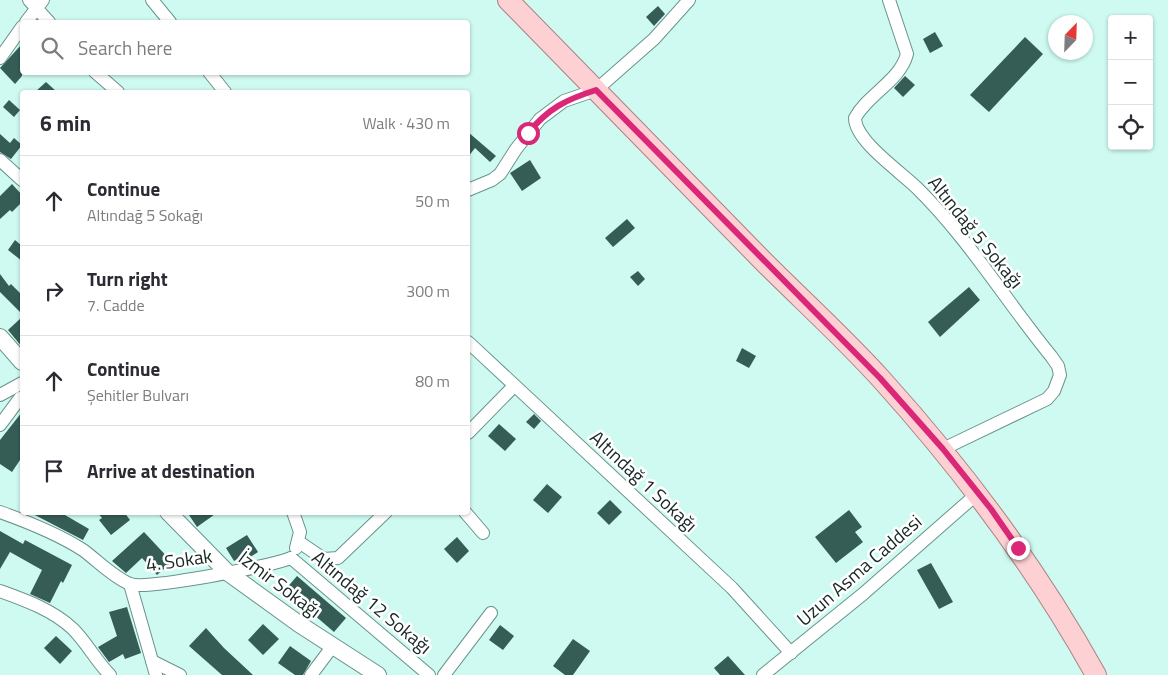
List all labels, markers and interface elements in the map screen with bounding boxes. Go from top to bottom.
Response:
north arrow [1048,15,1093,60]
map controls [1108,15,1153,150]
button: + [1108,15,1153,60]
search box [20,20,470,75]
text: Search here [78,33,172,62]
icon: search [38,34,66,62]
button: − [1108,60,1153,105]
button: locate [1108,105,1153,150]
text: 6 min [40,107,91,139]
text: Walk · 430 m [362,111,450,135]
route start [517,122,540,145]
street label: Altındağ 5 Sokağı [922,169,1031,294]
text: Continue [87,174,160,203]
icon: ahead [40,187,68,215]
text: 50 m [415,189,450,213]
text: Altındağ 5 Sokağı [87,203,203,227]
text: Turn right [87,264,168,293]
icon: right [40,277,68,305]
text: 300 m [406,279,450,303]
text: 7. Cadde [87,293,145,317]
text: Continue [87,354,160,383]
icon: ahead [40,367,68,395]
text: 80 m [415,369,450,393]
text: Şehitler Bulvarı [87,383,189,407]
street label: Altındağ 1 Sokağı [584,423,705,538]
text: Arrive at destination [87,456,255,485]
icon: arrive [40,457,68,485]
street label: Uzun Asma Caddesi [790,507,928,632]
route end [1007,537,1030,560]
street label: 4. Sokak [144,540,214,579]
street label: İzmir Sokağı [233,543,328,624]
street label: Altındağ 12 Sokağı [306,543,439,660]

